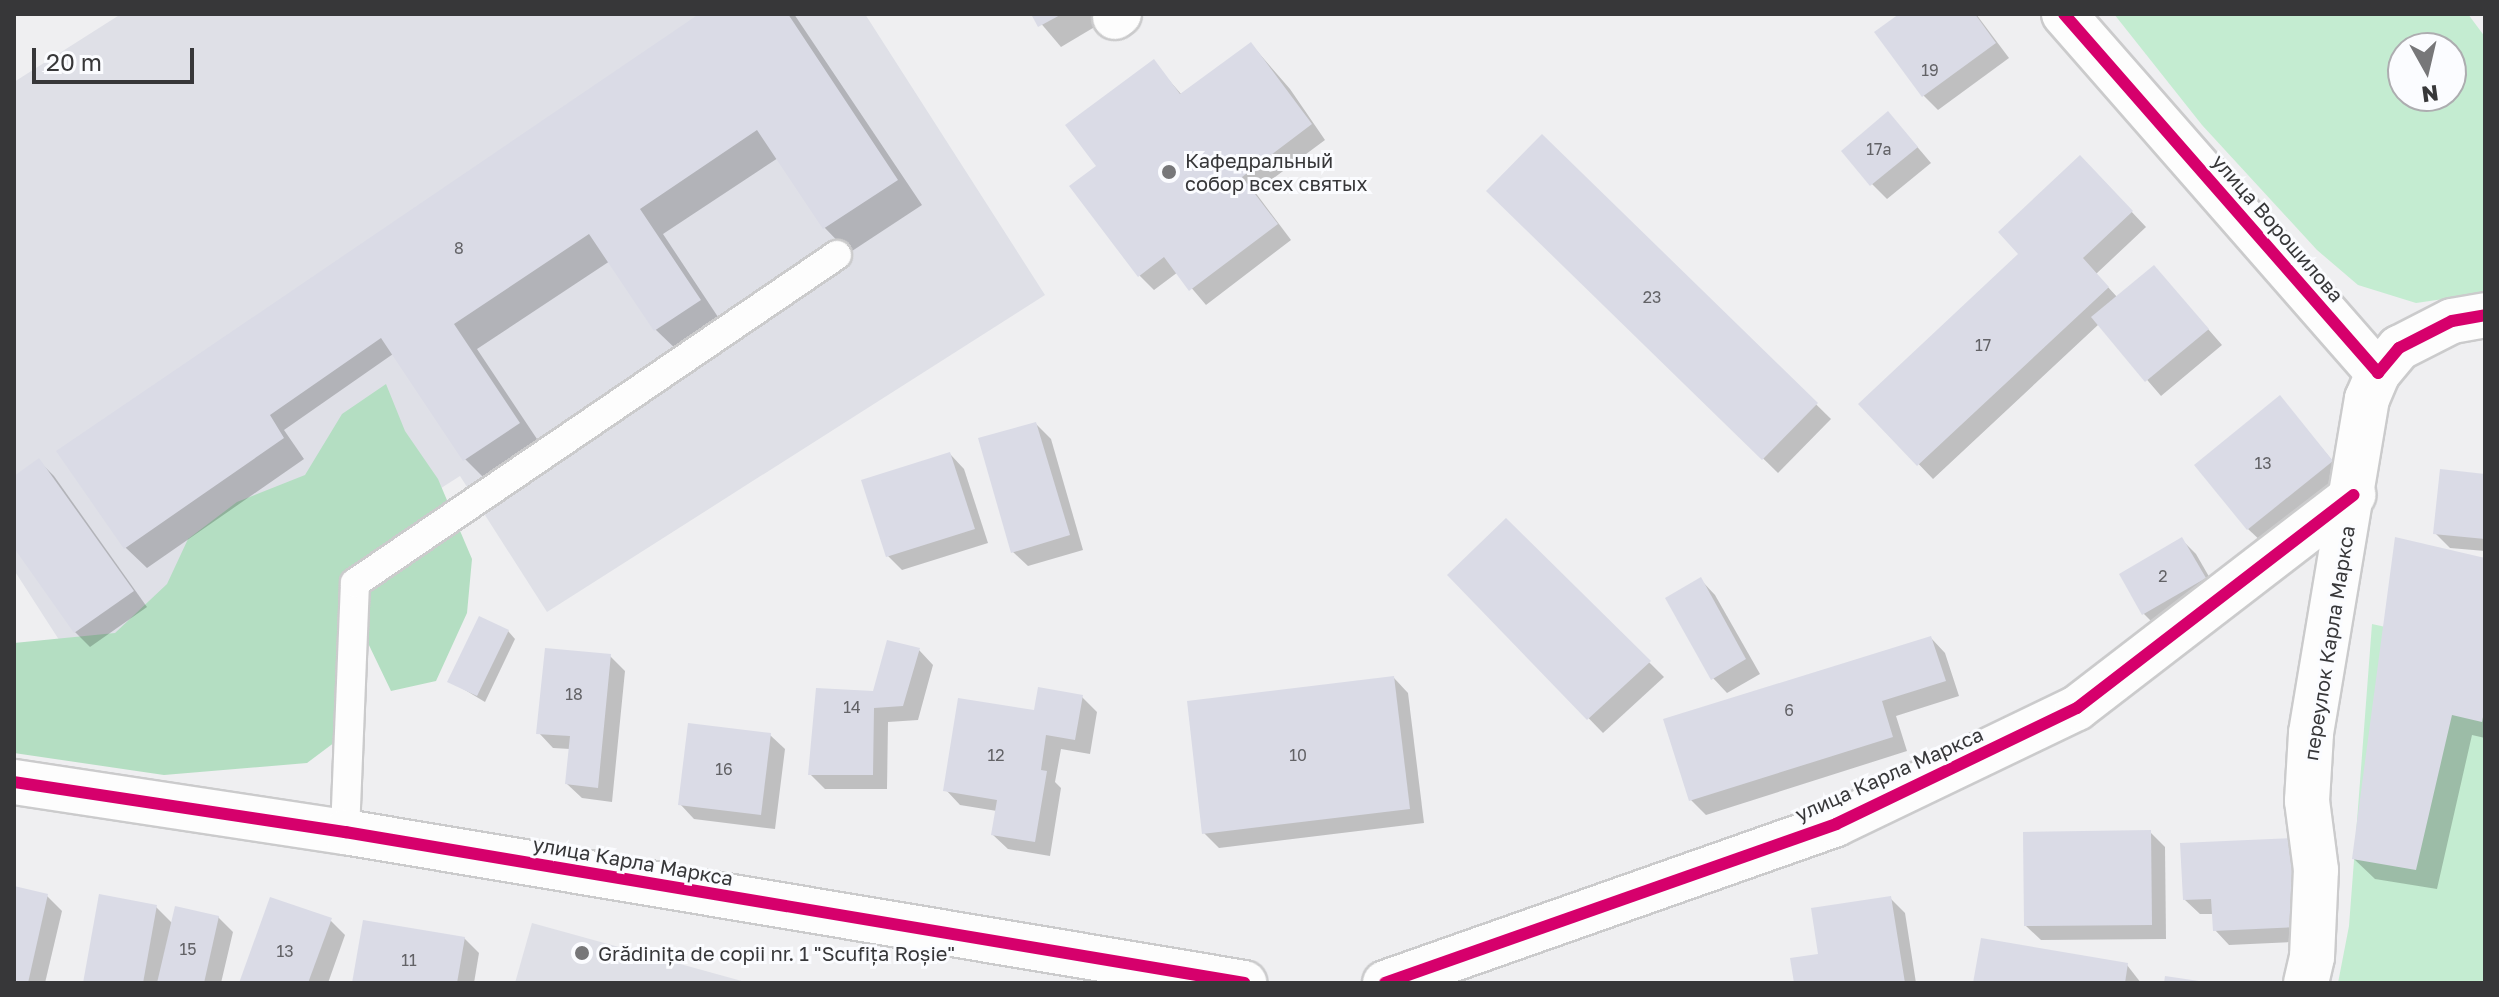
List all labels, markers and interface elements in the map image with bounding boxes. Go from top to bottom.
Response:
scale bar [36,32,198,82]
north arrow [2387,32,2467,112]
text: 20 m [46,47,102,76]
house number: 19 [1921,60,1939,80]
text: N [2420,80,2440,109]
house number: 17а [1866,139,1892,159]
place label: Кафедральный собор всех святых [1185,148,1367,195]
street label: улица Ворошилова [2207,149,2349,307]
marker: Кафедральный собор всех святых [1160,163,1178,181]
house number: 8 [454,238,464,258]
house number: 23 [1643,287,1661,307]
house number: 17 [1975,335,1991,355]
house number: 13 [2254,453,2272,473]
street label: переулок Карла Маркса [2299,524,2359,762]
house number: 2 [2158,566,2168,586]
house number: 18 [565,684,583,704]
house number: 14 [843,697,861,717]
house number: 6 [1784,700,1794,720]
street label: улица Карла Маркса [1791,722,1987,826]
house number: 12 [987,745,1005,765]
house number: 10 [1289,745,1307,765]
house number: 16 [715,759,733,779]
street label: улица Карла Маркса [531,832,735,890]
house number: 15 [179,939,197,959]
house number: 13 [276,941,294,961]
place label: Grădinița de copii nr. 1 "Scufița Roșie" [598,941,955,965]
marker: Grădinița de copii nr. 1 "Scufița Roșie" [573,944,591,962]
house number: 11 [401,950,417,970]

